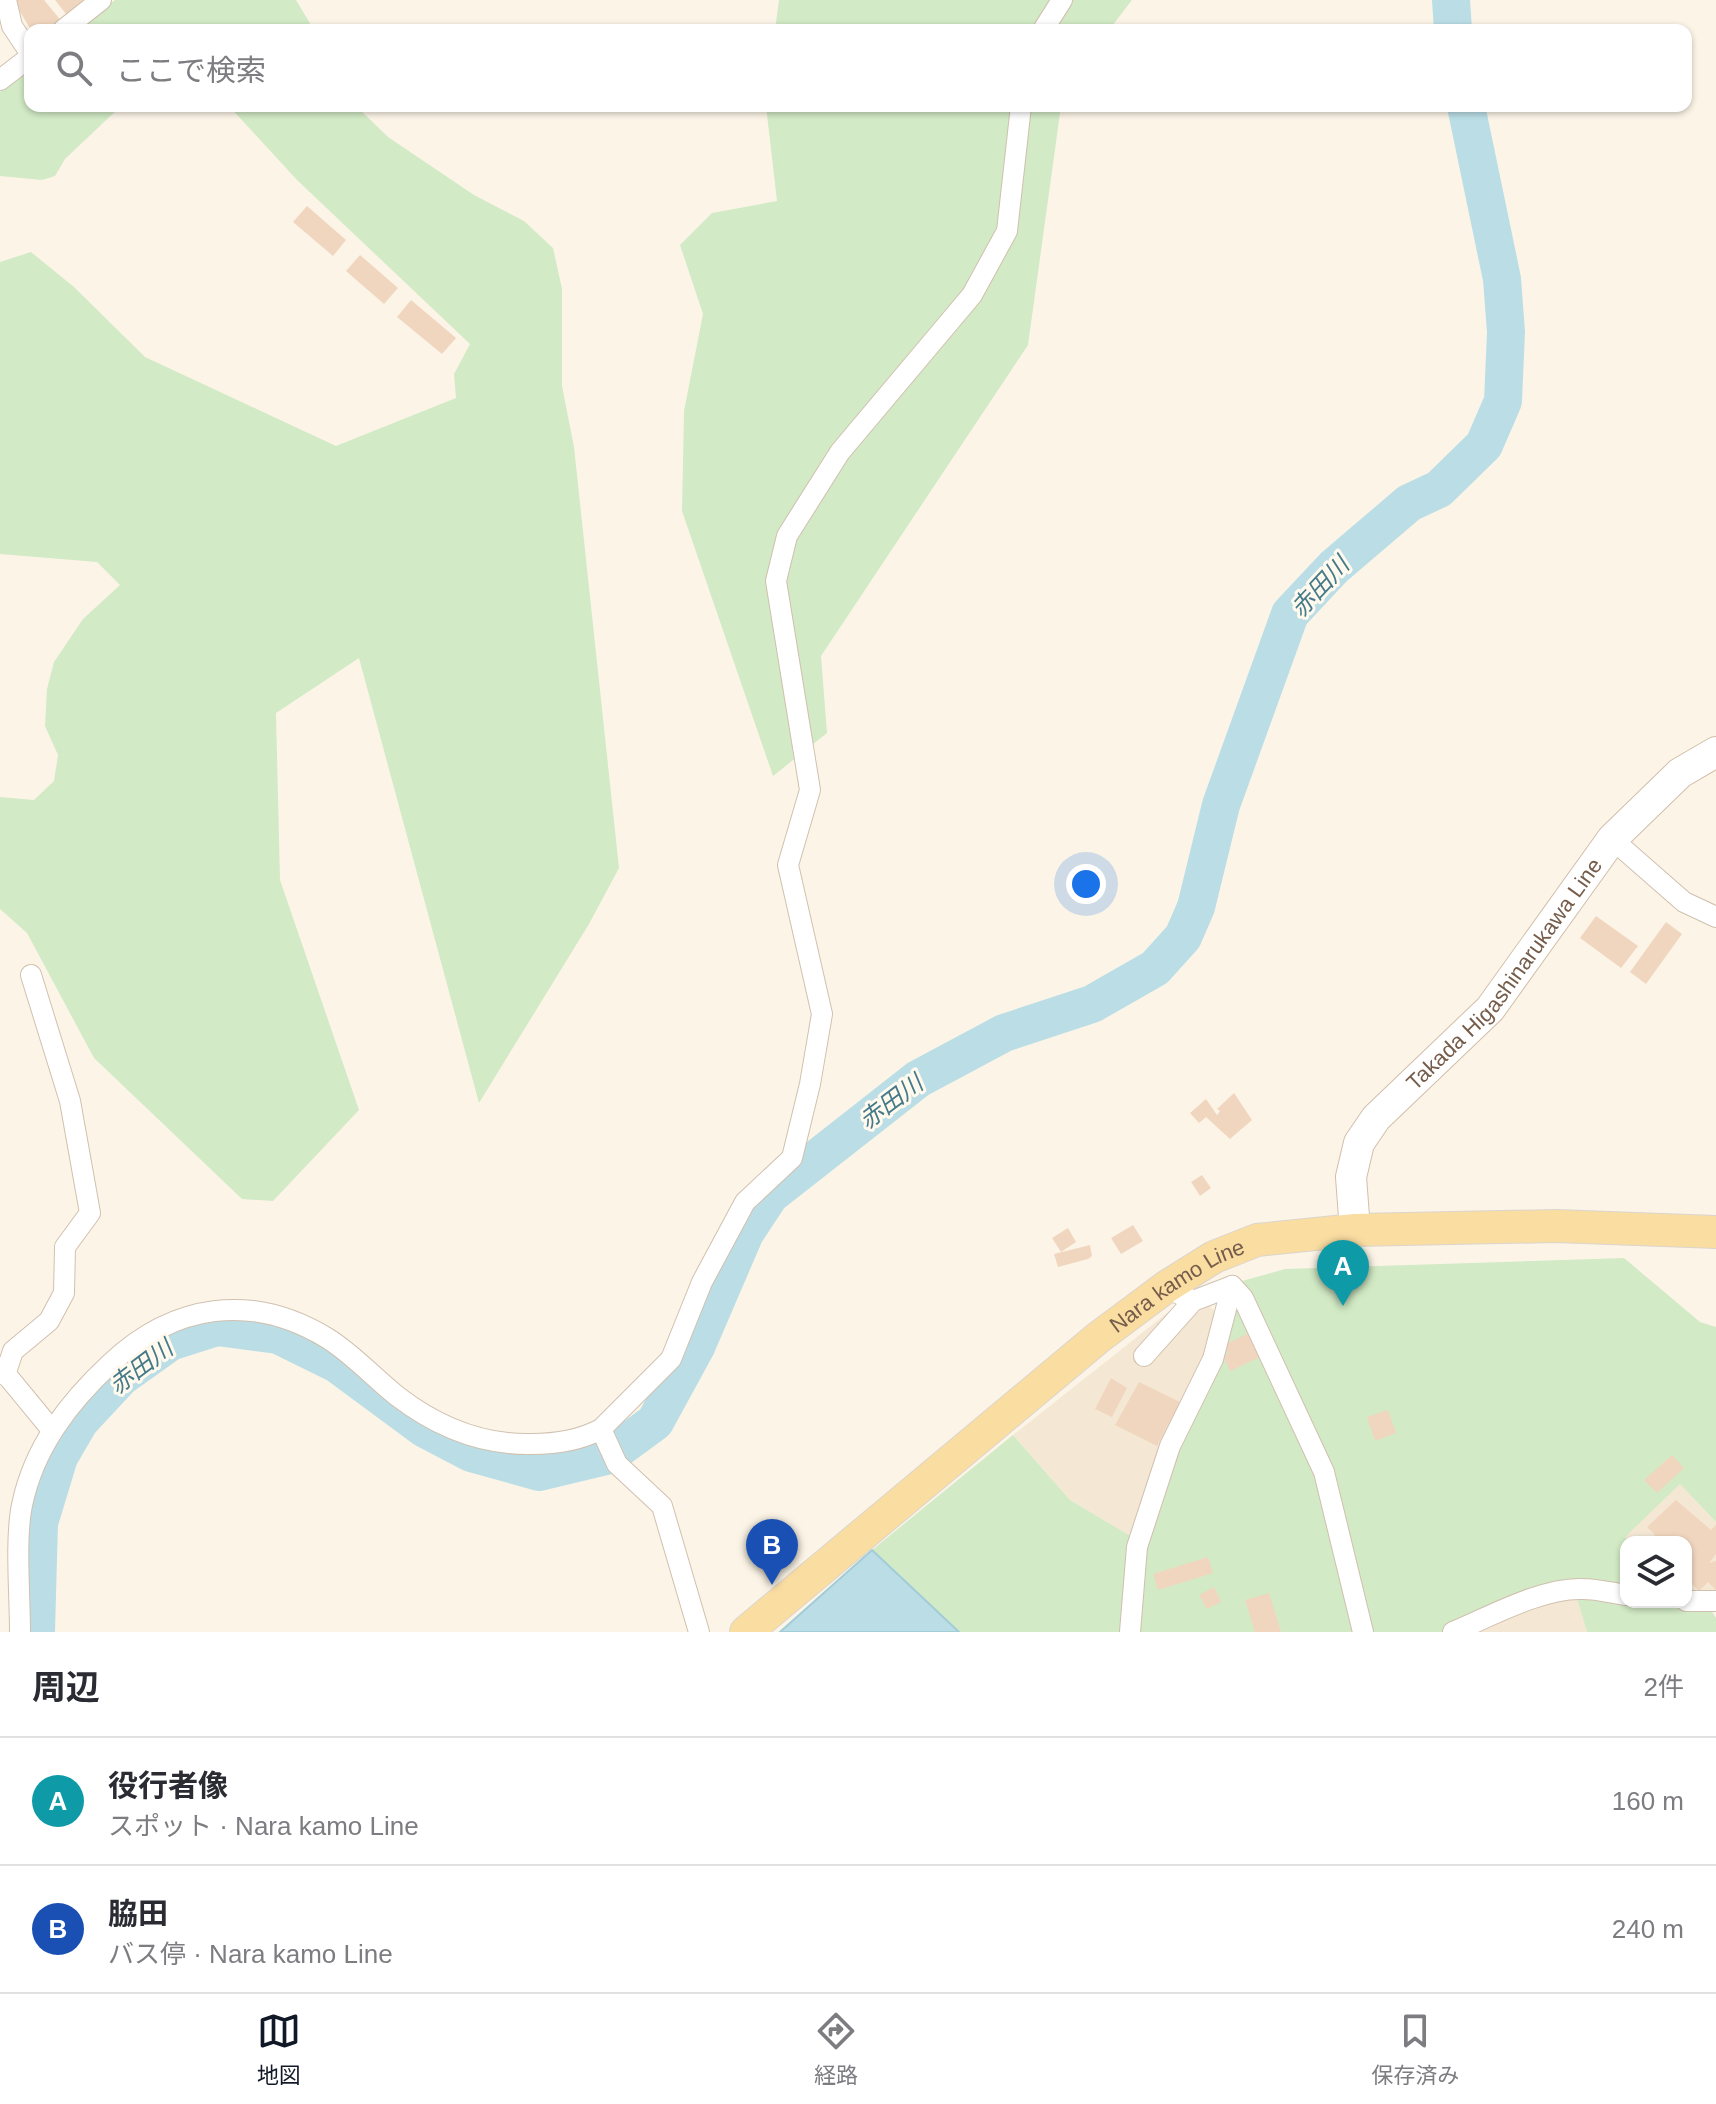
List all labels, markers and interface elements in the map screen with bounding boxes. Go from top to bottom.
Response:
search box [24,24,1692,112]
icon: search [52,46,96,90]
text: ここで検索 [116,54,266,87]
water label: 赤田川 [1285,549,1356,622]
street label: Takada Higashinarukawa Line [1402,853,1607,1095]
your location [1066,864,1106,904]
water label: 赤田川 [854,1067,930,1134]
street label: Nara kamo Line [1105,1234,1248,1338]
pin: A [1317,1240,1369,1306]
water label: 赤田川 [104,1332,180,1399]
pin: B [746,1519,798,1585]
map controls [1620,1536,1692,1608]
button: layers [1620,1536,1692,1608]
text: 周辺 [32,1668,100,1706]
text: 2件 [1644,1672,1684,1702]
text: 役行者像 [108,1769,228,1802]
text: A [49,1786,67,1816]
text: 160 m [1612,1786,1684,1816]
text: スポット · Nara kamo Line [108,1811,419,1841]
text: 脇田 [108,1897,168,1930]
text: B [49,1914,67,1944]
text: 240 m [1612,1914,1684,1944]
text: バス停 · Nara kamo Line [108,1939,393,1969]
tab: 地図 [257,2009,301,2089]
tab: 経路 [814,2009,858,2089]
tab: 保存済み [1371,2009,1459,2089]

